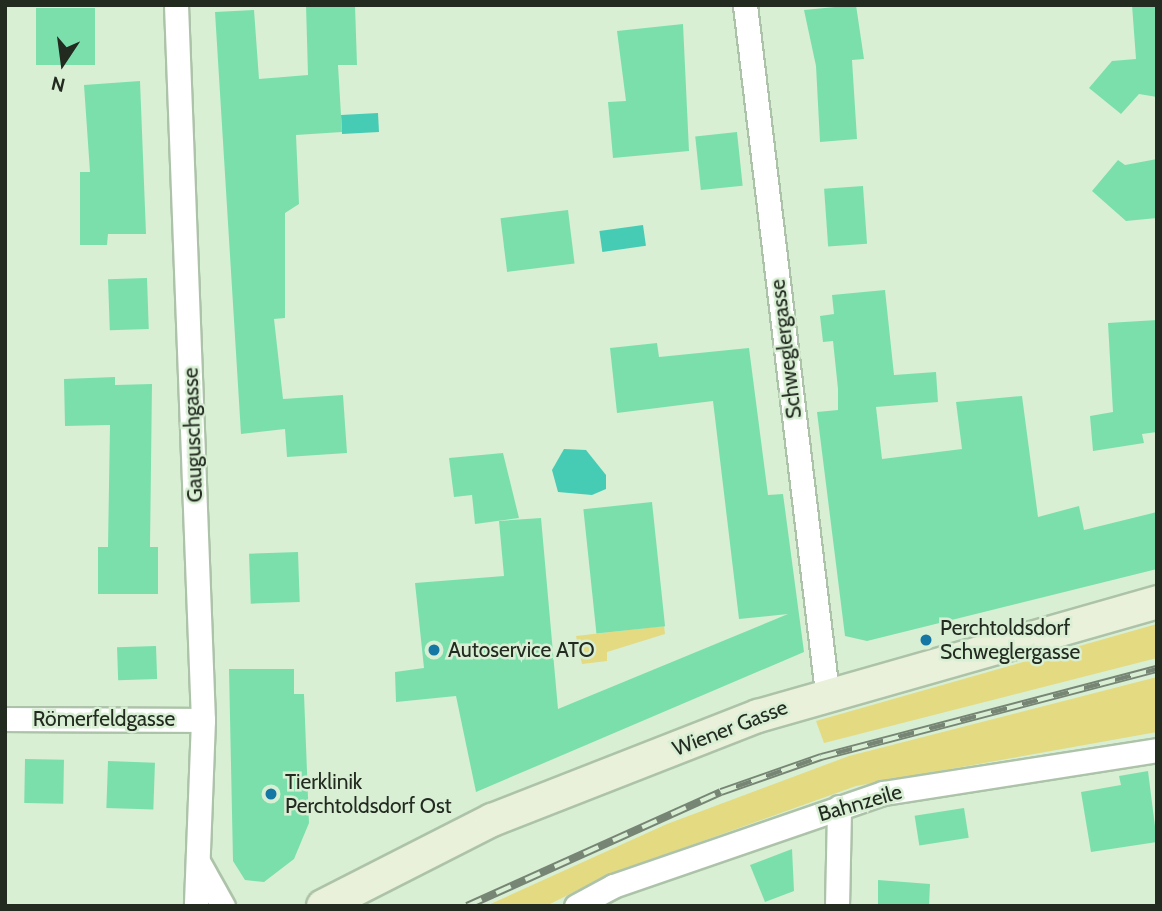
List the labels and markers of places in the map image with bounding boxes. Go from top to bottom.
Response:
place label: Perchtoldsdorf Schweglergasse [940,615,1080,665]
marker: Perchtoldsdorf Schweglergasse [918,632,934,648]
place label: Autoservice ATO [448,637,595,663]
marker: Autoservice ATO [426,642,442,658]
place label: Tierklinik Perchtoldsdorf Ost [285,769,452,819]
marker: Tierklinik Perchtoldsdorf Ost [263,786,279,802]

